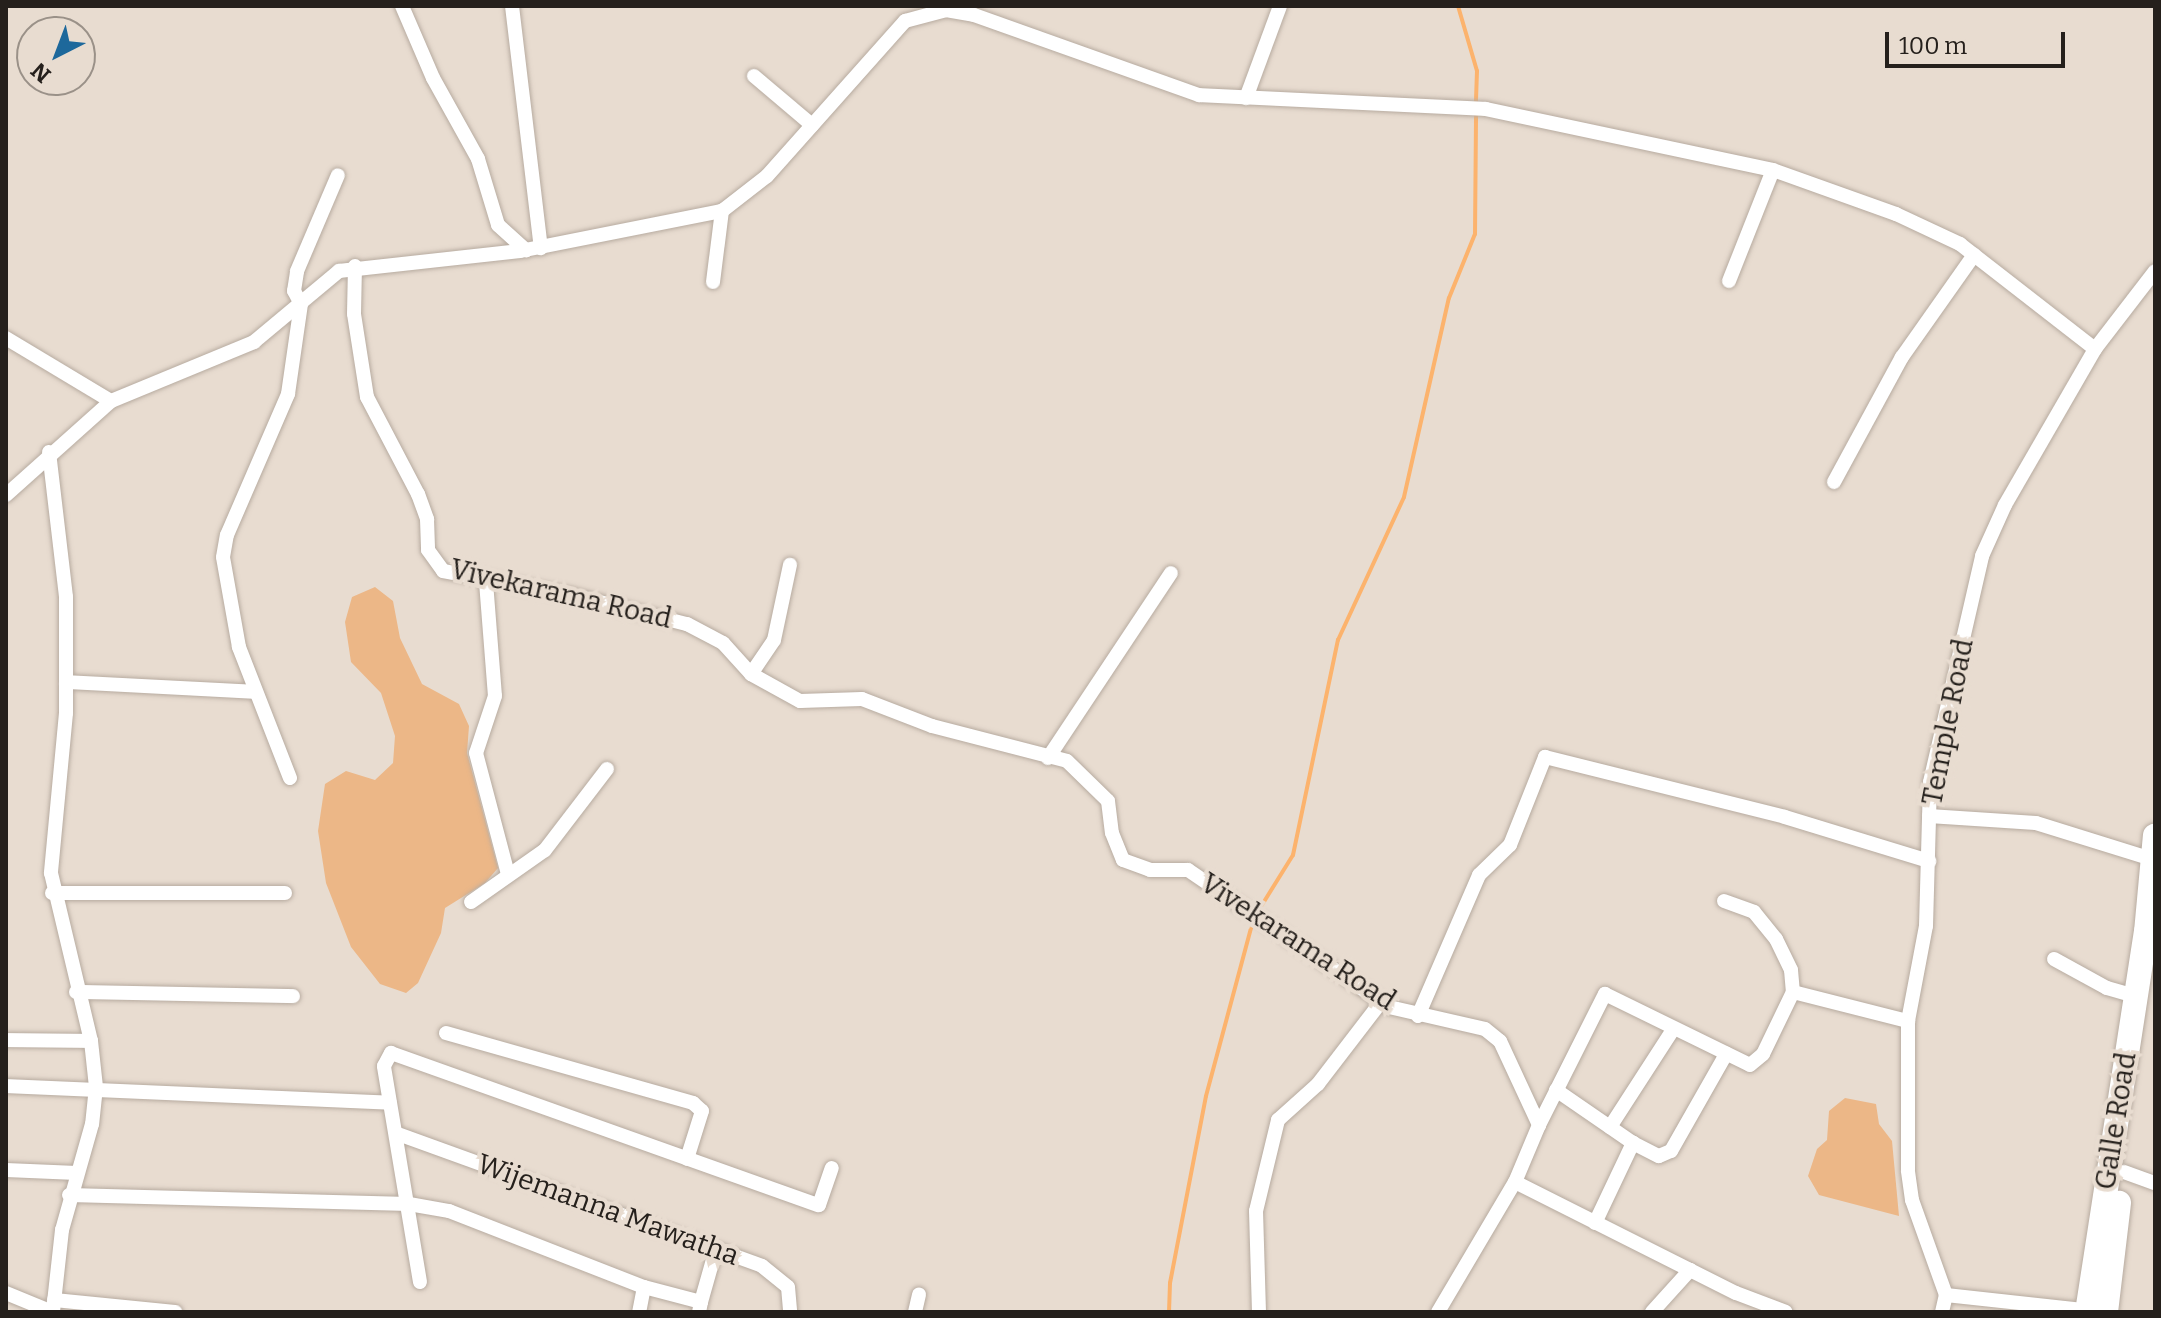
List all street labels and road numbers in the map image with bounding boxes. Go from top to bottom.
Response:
street label: Vivekarama Road [447,552,675,636]
street label: Temple Road [1915,636,1981,808]
street label: Vivekarama Road [1194,866,1402,1018]
street label: Galle Road [2089,1050,2143,1192]
street label: Wijemanna Mawatha [473,1147,743,1273]

